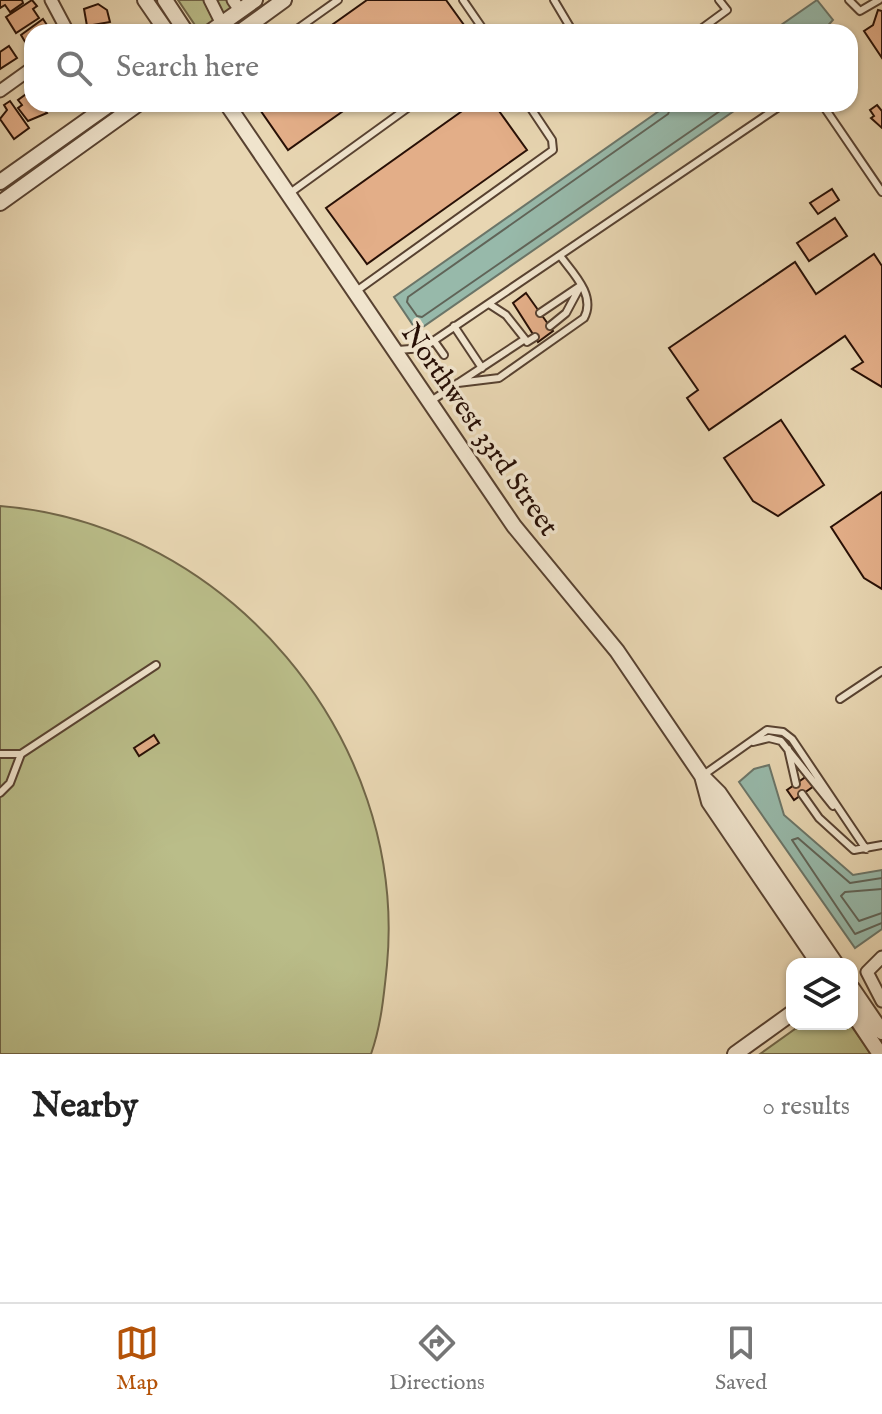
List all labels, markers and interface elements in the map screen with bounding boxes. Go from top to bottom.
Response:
search box [24,24,858,112]
icon: search [52,46,96,90]
text: Search here [116,49,259,87]
street label: Northwest 33rd Street [393,317,566,544]
map controls [786,958,858,1030]
button: layers [786,958,858,1030]
text: Nearby [32,1085,138,1128]
text: 0 results [762,1090,850,1123]
tab: Map [115,1321,159,1397]
tab: Directions [389,1321,485,1397]
tab: Saved [715,1321,767,1397]

